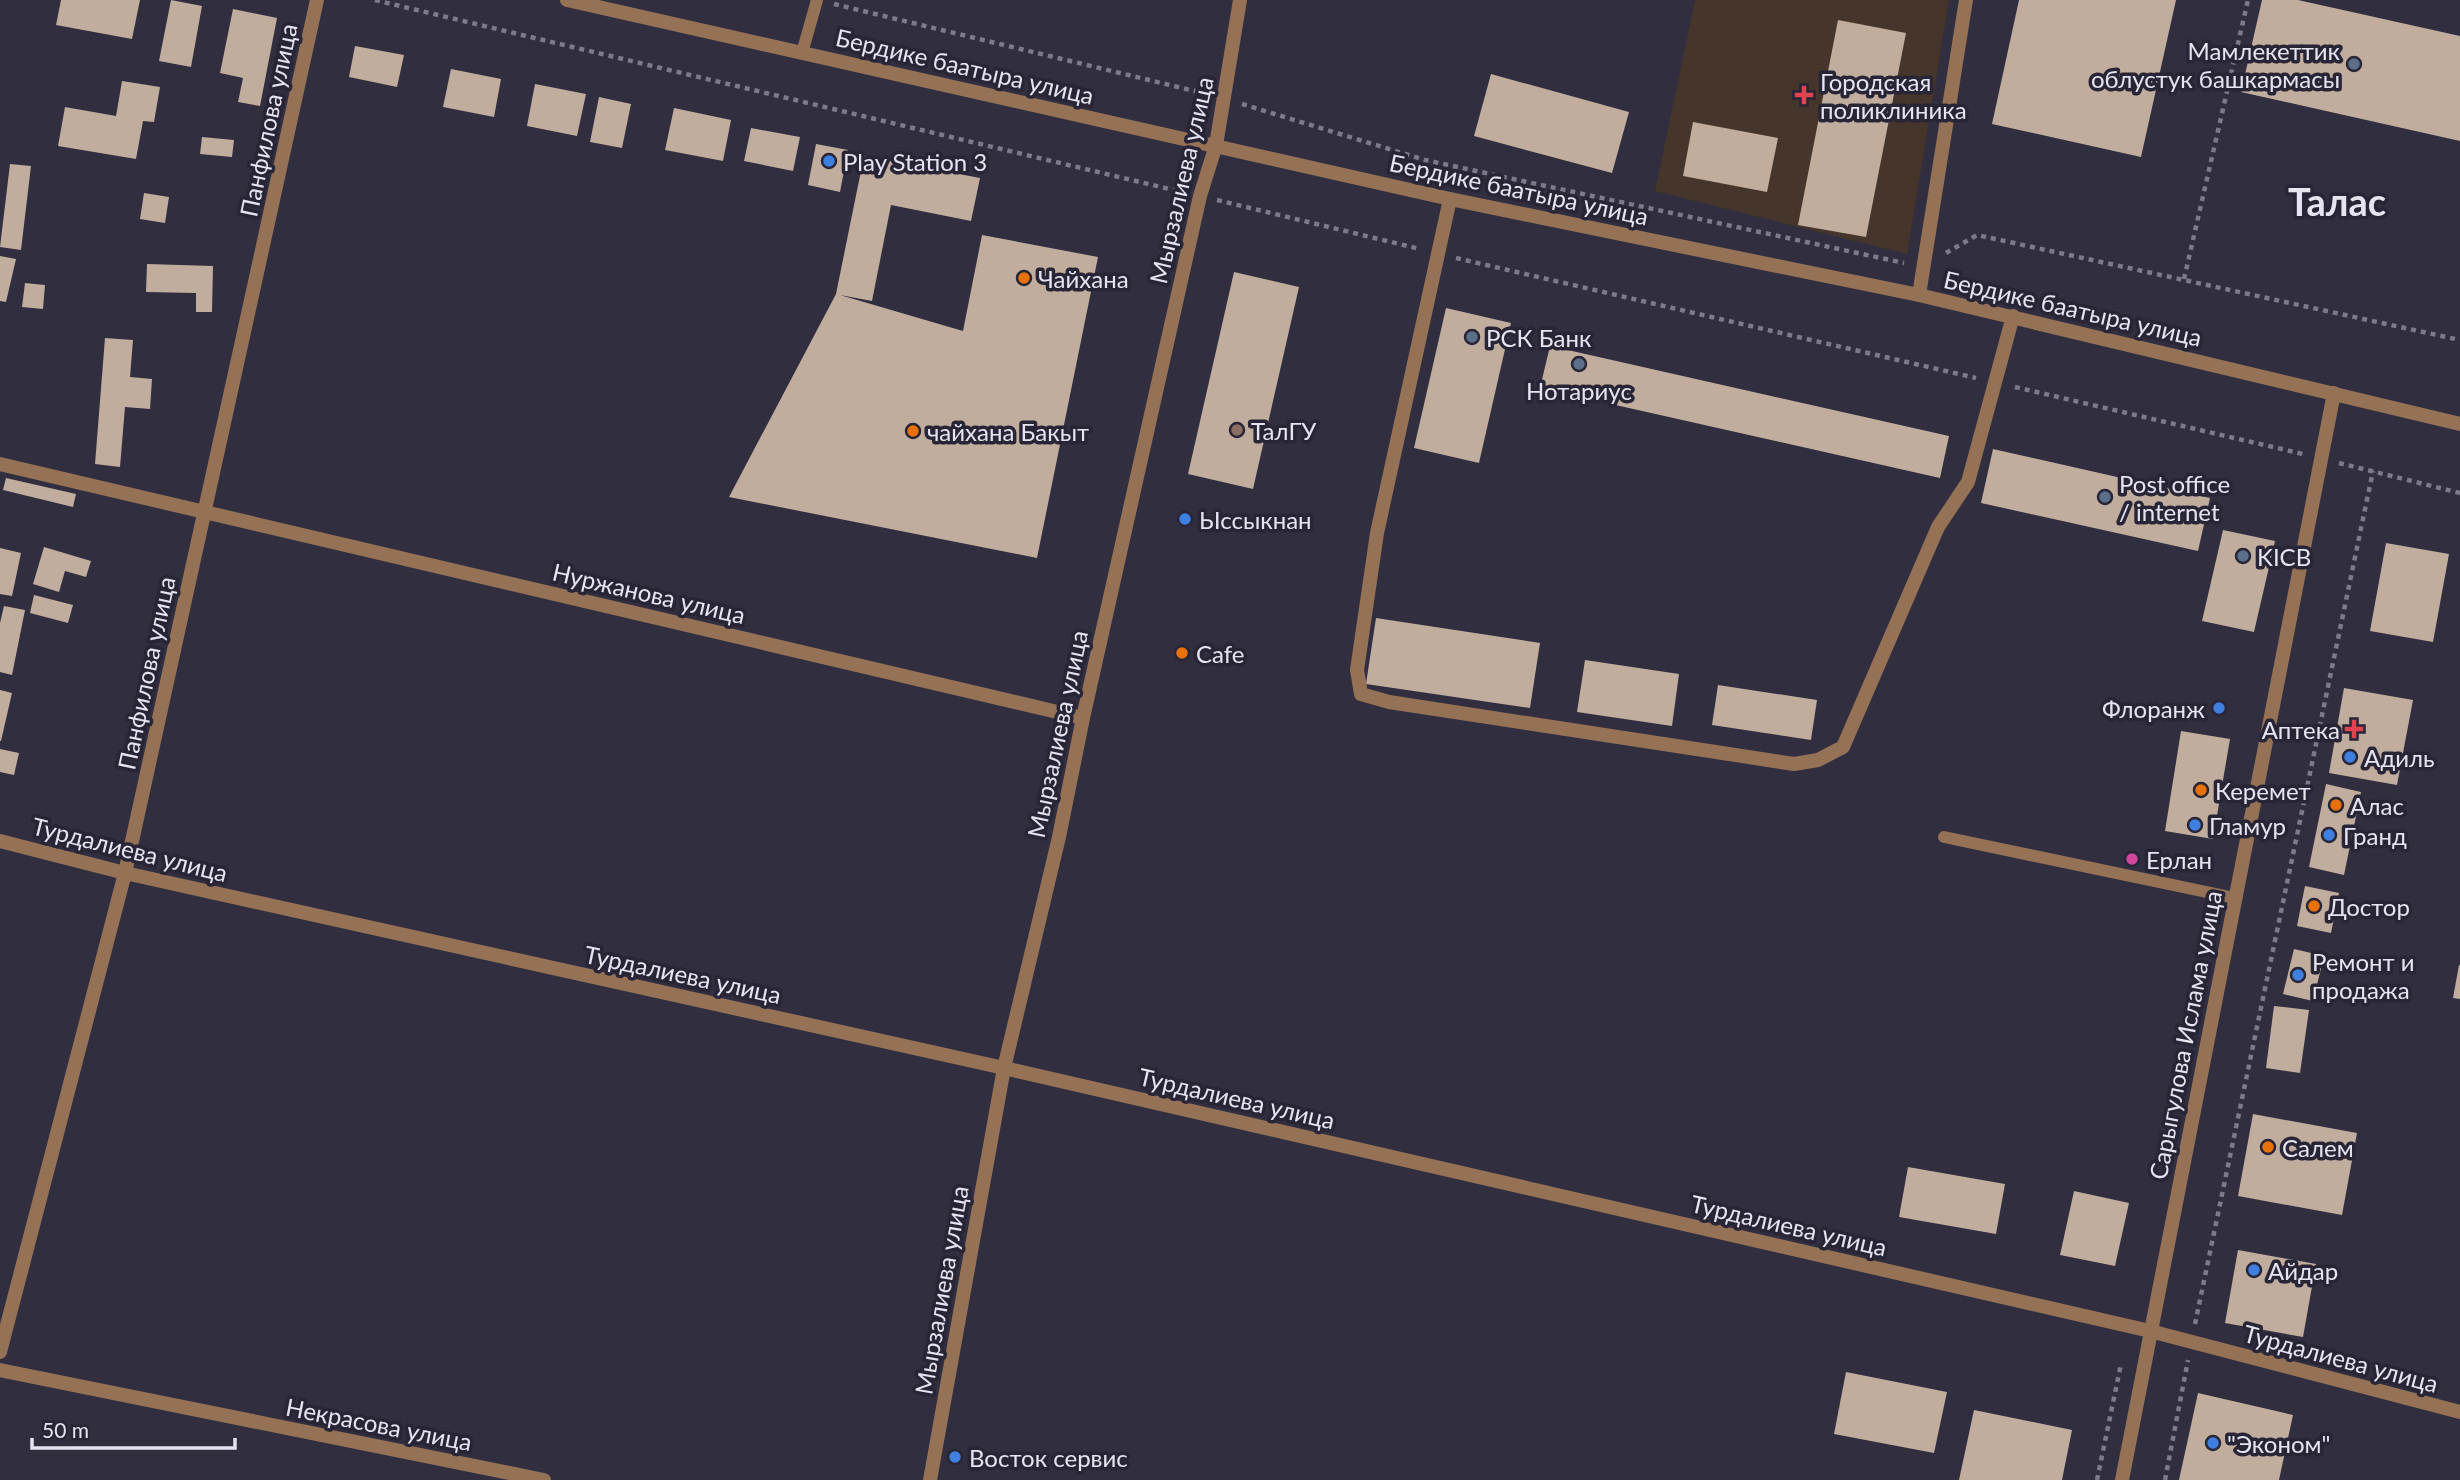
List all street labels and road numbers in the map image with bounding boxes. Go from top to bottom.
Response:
street label: Панфилова улица [233,21,303,219]
street label: Бердике баатыра улица [833,22,1097,110]
street label: Мырзалиева улица [1143,74,1219,286]
street label: Бердике баатыра улица [1387,147,1651,231]
street label: Бердике баатыра улица [1941,264,2205,352]
street label: Нуржанова улица [550,557,748,629]
street label: Панфилова улица [111,574,181,772]
street label: Мырзалиева улица [1021,628,1093,840]
street label: Турдалиева улица [29,811,231,887]
street label: Сарыгулова Ислама улица [2143,888,2227,1182]
street label: Турдалиева улица [582,939,784,1009]
street label: Турдалиева улица [1136,1061,1338,1135]
street label: Мырзалиева улица [908,1183,974,1397]
street label: Турдалиева улица [1688,1188,1890,1262]
street label: Турдалиева улица [2241,1318,2441,1398]
street label: Некрасова улица [284,1392,474,1456]

